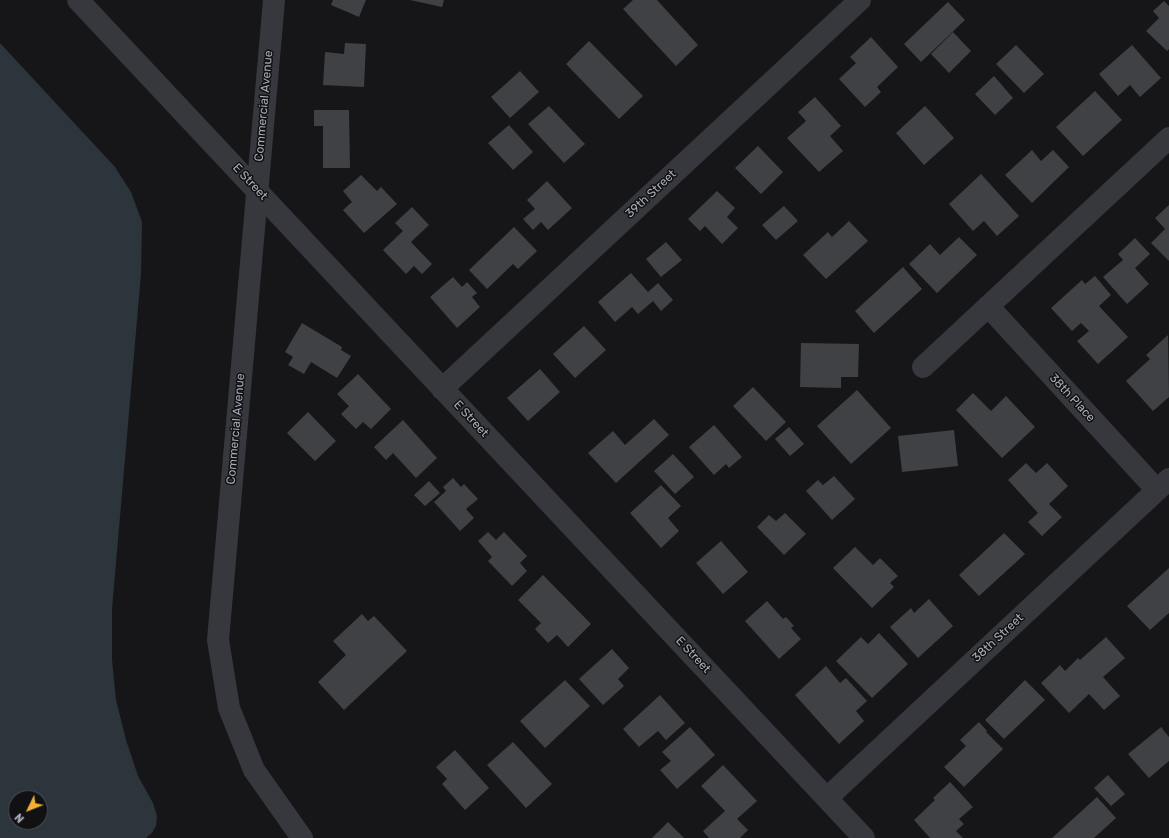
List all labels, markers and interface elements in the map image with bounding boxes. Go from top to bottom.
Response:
street label: Commercial Avenue [252,50,276,162]
street label: E Street [229,161,271,203]
street label: 39th Street [623,167,679,221]
street label: 38th Place [1046,371,1098,425]
street label: Commercial Avenue [224,373,248,485]
street label: E Street [450,398,492,440]
street label: 38th Street [970,611,1026,665]
street label: E Street [672,634,714,676]
north arrow [8,790,48,830]
text: N [12,811,27,825]

